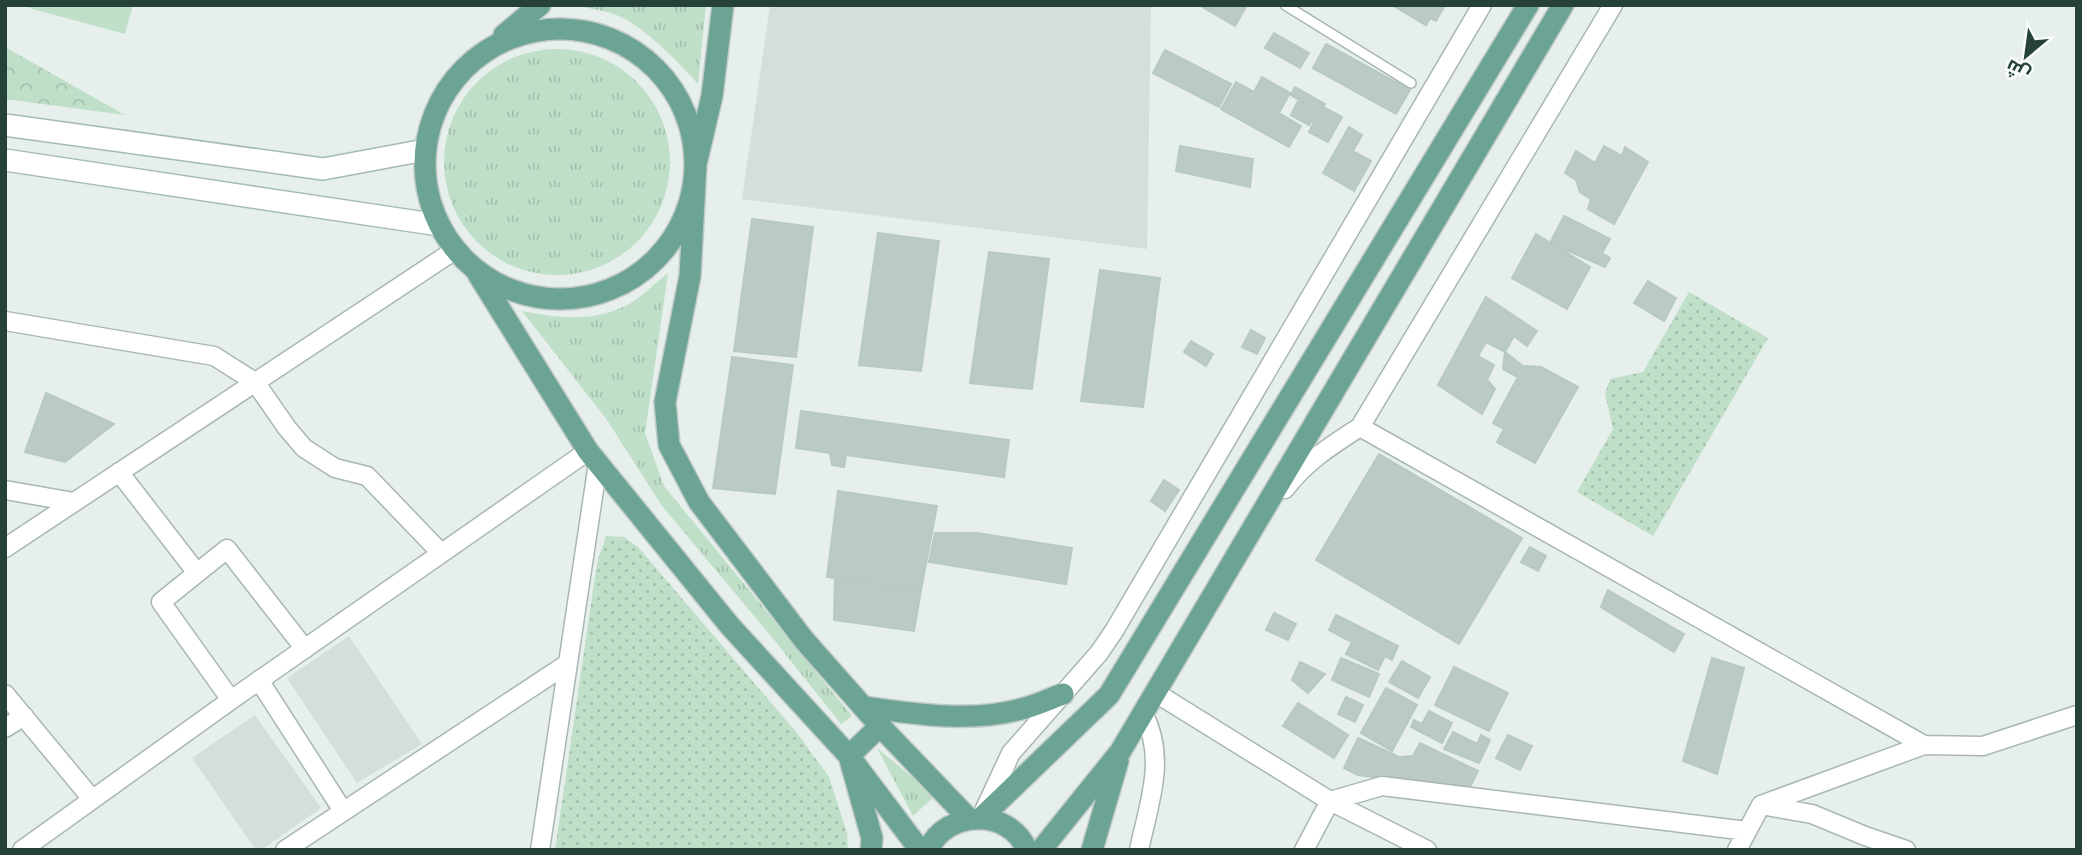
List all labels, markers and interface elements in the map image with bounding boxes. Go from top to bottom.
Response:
north arrow [1991,21,2061,91]
text: ش [2001,54,2035,87]

